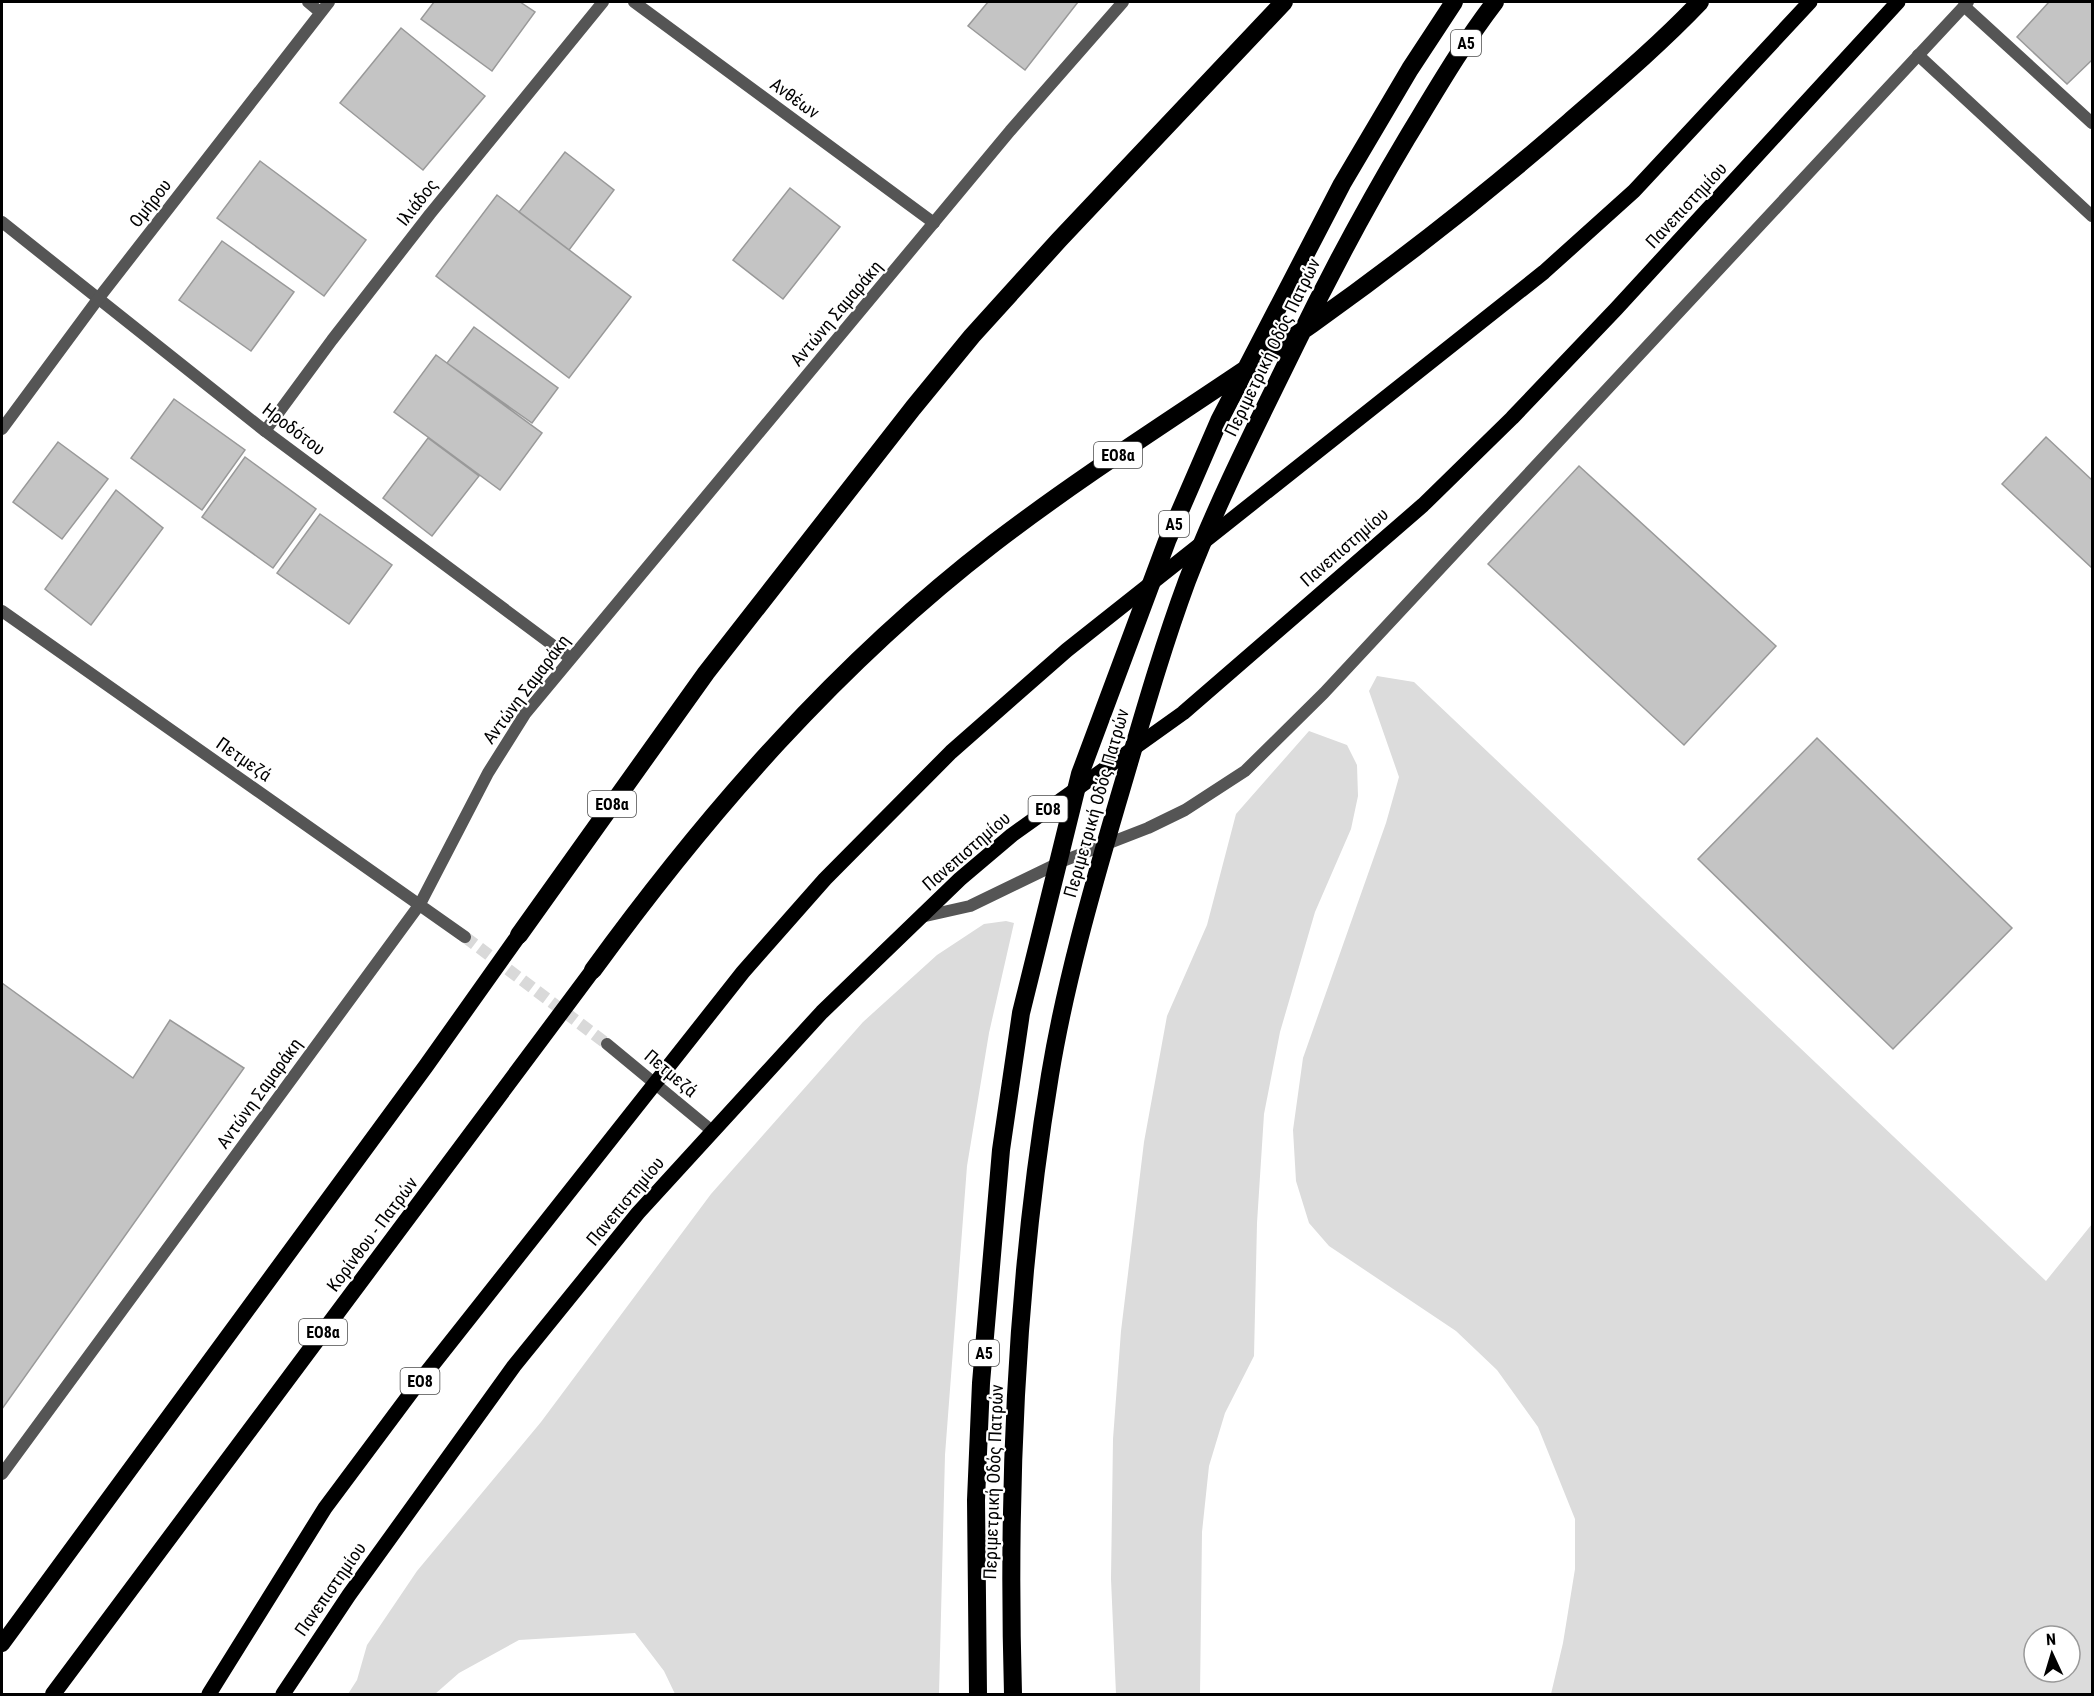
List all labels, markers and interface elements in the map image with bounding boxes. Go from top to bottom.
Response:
road number: Α5 [1451,30,1481,56]
street label: Ανθέων [766,73,824,123]
street label: Πανεπιστημίου [1641,158,1731,252]
street label: Ιλιάδος [392,174,442,230]
street label: Ομήρου [125,175,175,231]
street label: Περιμετρική Οδός Πατρών [1220,254,1324,439]
street label: Αντώνη Σαμαράκη [786,256,886,370]
street label: Ηροδότου [259,399,329,459]
road number: ΕΟ8α [1094,442,1142,468]
street label: Πανεπιστημίου [1296,503,1392,591]
road number: Α5 [1159,511,1189,537]
street label: Αντώνη Σαμαράκη [478,630,574,748]
street label: Περιμετρική Οδός Πατρών [1059,706,1133,900]
street label: Πετμεζά [212,733,276,786]
road number: ΕΟ8α [588,791,636,817]
road number: ΕΟ8 [1028,796,1068,822]
street label: Πανεπιστημίου [918,807,1014,895]
street label: Αντώνη Σαμαράκη [212,1034,306,1152]
street label: Πετμεζά [640,1045,702,1101]
street label: Πανεπιστημίου [582,1152,668,1250]
street label: Κορίνθου - Πατρών [322,1172,422,1295]
road number: ΕΟ8α [299,1319,347,1345]
road number: Α5 [969,1340,999,1366]
road number: ΕΟ8 [400,1368,440,1394]
street label: Περιμετρική Οδός Πατρών [979,1384,1007,1580]
street label: Πανεπιστημίου [290,1538,370,1640]
north arrow [2022,1624,2082,1684]
text: N [2045,1630,2057,1649]

